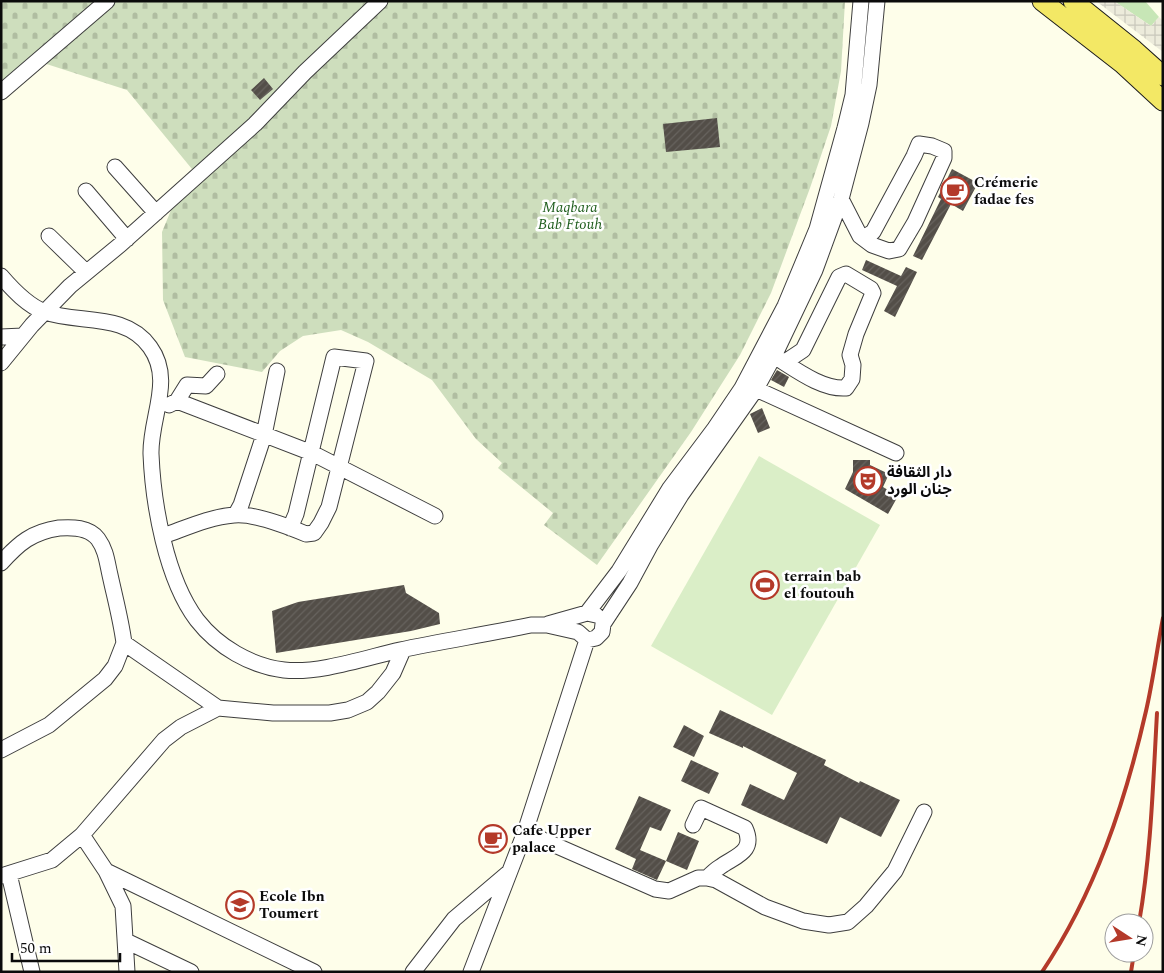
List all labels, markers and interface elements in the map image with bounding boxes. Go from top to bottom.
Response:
place label: Crémerie fadae fes [974,171,1038,211]
cafe icon: Crémerie fadae fes [940,176,970,206]
park label: Maqbara Bab Ftouh [538,196,602,236]
place label: دار الثقافة جنان الورد [887,461,952,501]
theatre icon: دار الثقافة جنان الورد [853,466,883,496]
place label: terrain bab el foutouh [784,565,861,605]
sports icon: terrain bab el foutouh [750,570,780,600]
place label: Cafe Upper palace [512,819,592,859]
cafe icon: Cafe Upper palace [478,824,508,854]
place label: Ecole Ibn Toumert [259,885,325,925]
school or university icon: Ecole Ibn Toumert [225,890,255,920]
north arrow [1104,913,1154,963]
scale bar [12,930,120,962]
text: N [1130,933,1153,948]
text: 50 m [20,937,52,960]

